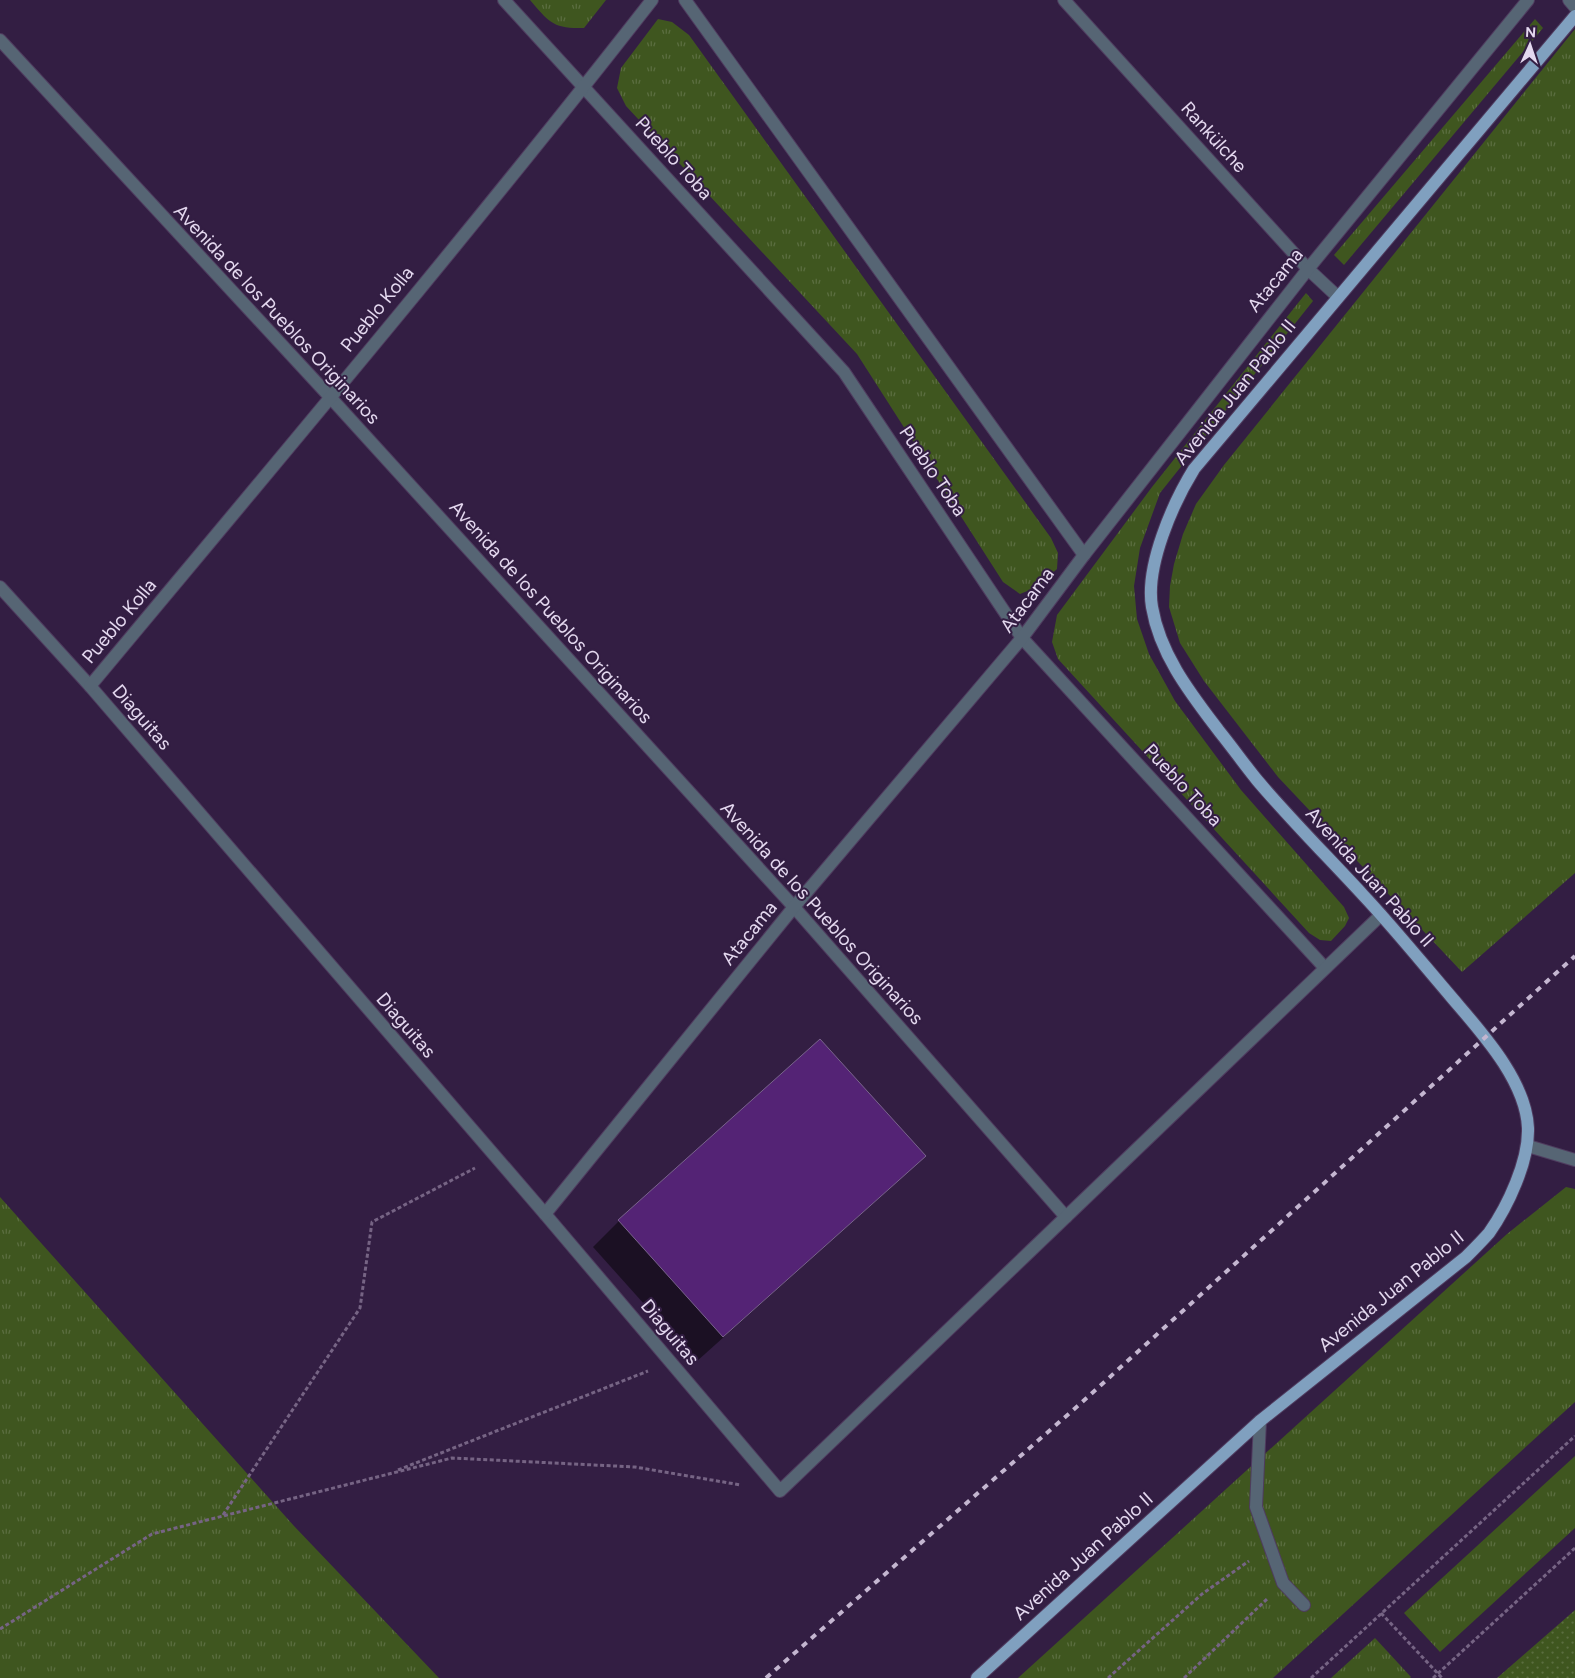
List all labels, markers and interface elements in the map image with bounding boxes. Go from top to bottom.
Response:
north arrow [1505,20,1555,70]
text: N [1525,24,1537,41]
street label: Rankülche [1176,97,1252,177]
street label: Pueblo Toba [631,112,717,204]
street label: Avenida de los Pueblos Originarios [169,199,385,429]
street label: Atacama [1242,243,1308,317]
street label: Pueblo Kolla [336,262,418,356]
street label: Avenida Juan Pablo II [1169,315,1301,469]
street label: Pueblo Toba [894,421,972,521]
street label: Avenida de los Pueblos Originarios [445,496,657,728]
street label: Atacama [995,563,1059,637]
street label: Pueblo Kolla [77,574,161,668]
street label: Diaguitas [107,680,177,754]
street label: Pueblo Toba [1139,739,1227,831]
street label: Avenida de los Pueblos Originarios [716,797,928,1029]
street label: Avenida Juan Pablo II [1301,802,1439,952]
street label: Atacama [716,896,782,970]
street label: Diaguitas [371,988,441,1062]
street label: Avenida Juan Pablo II [1314,1225,1468,1357]
street label: Diaguitas [636,1294,704,1370]
street label: Avenida Juan Pablo II [1008,1487,1158,1625]

